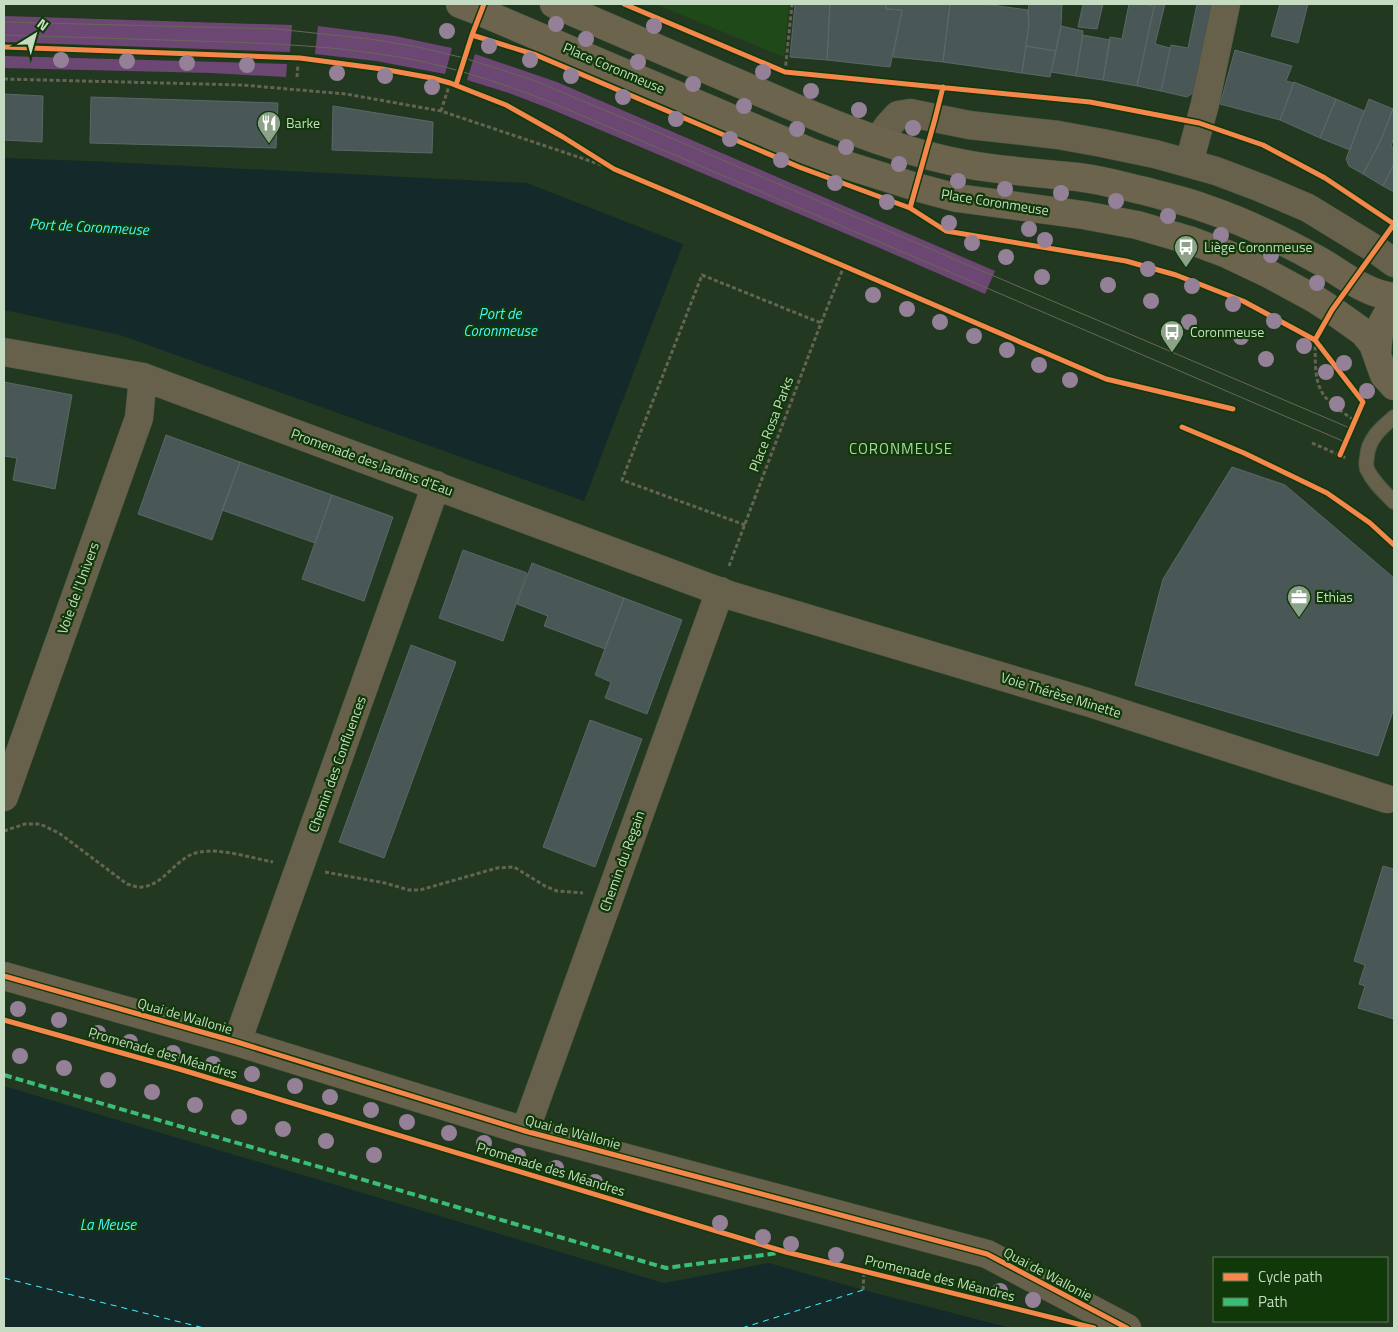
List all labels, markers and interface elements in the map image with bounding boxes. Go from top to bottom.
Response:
north arrow [10,10,60,60]
text: N [33,13,53,36]
street label: Place Coronmeuse [560,37,668,98]
restaurant icon: Barke [256,110,282,144]
place label: Barke [286,112,320,133]
street label: Place Coronmeuse [940,183,1051,220]
water label: Port de Coronmeuse [29,212,150,241]
bus stop icon: Liège Coronmeuse [1173,234,1199,268]
place label: Liège Coronmeuse [1204,236,1312,257]
water label: Port de Coronmeuse [463,302,538,342]
bus stop icon: Coronmeuse [1159,319,1185,353]
place label: Coronmeuse [1190,321,1264,342]
street label: Place Rosa Parks [743,373,798,475]
street label: Promenade des Jardins d'Eau [288,422,456,501]
district label: CORONMEUSE [849,437,953,460]
street label: Voie de l'Univers [51,539,104,637]
office icon: Ethias [1286,584,1312,618]
place label: Ethias [1316,586,1353,607]
street label: Voie Thérèse Minette [998,666,1124,723]
street label: Chemin des Confluences [302,693,371,835]
street label: Chemin du Regain [594,808,649,914]
street label: Quai de Wallonie [135,992,235,1039]
street label: Promenade des Méandres [86,1021,240,1084]
street label: Quai de Wallonie [523,1109,623,1154]
street label: Promenade des Méandres [474,1136,628,1201]
water label: La Meuse [80,1213,137,1236]
street label: Quai de Wallonie [1000,1241,1096,1306]
street label: Promenade des Méandres [863,1249,1018,1306]
legend [1213,1257,1388,1322]
text: Cycle path [1258,1265,1323,1288]
text: Path [1258,1290,1288,1313]

